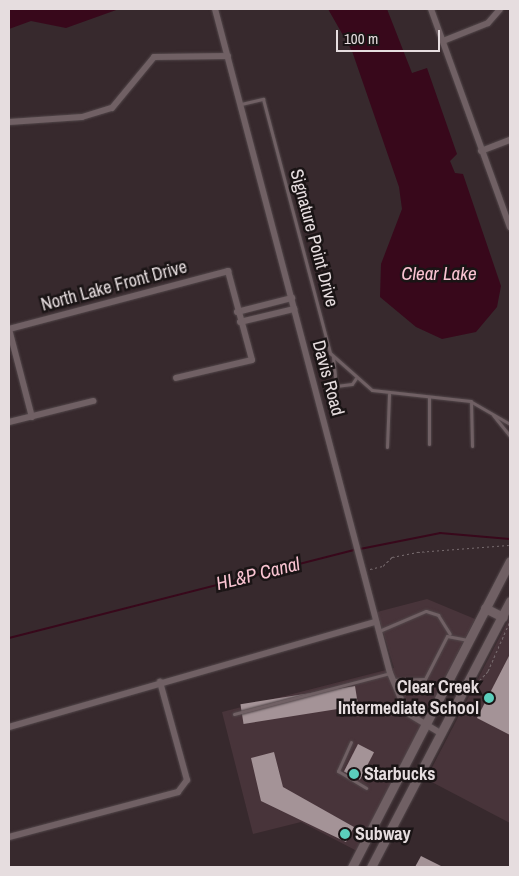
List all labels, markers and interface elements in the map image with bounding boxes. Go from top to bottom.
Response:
scale bar [339,20,443,52]
text: 100 m [344,28,378,49]
street label: Signature Point Drive [285,167,343,309]
street label: North Lake Front Drive [39,256,189,316]
water label: Clear Lake [401,263,477,285]
street label: Davis Road [308,338,348,418]
water label: HL&P Canal [214,553,302,595]
place label: Clear Creek Intermediate School [338,677,479,720]
marker: Clear Creek Intermediate School [483,692,495,704]
place label: Starbucks [364,763,435,785]
marker: Starbucks [348,768,360,780]
place label: Subway [355,823,411,845]
marker: Subway [339,828,351,840]

